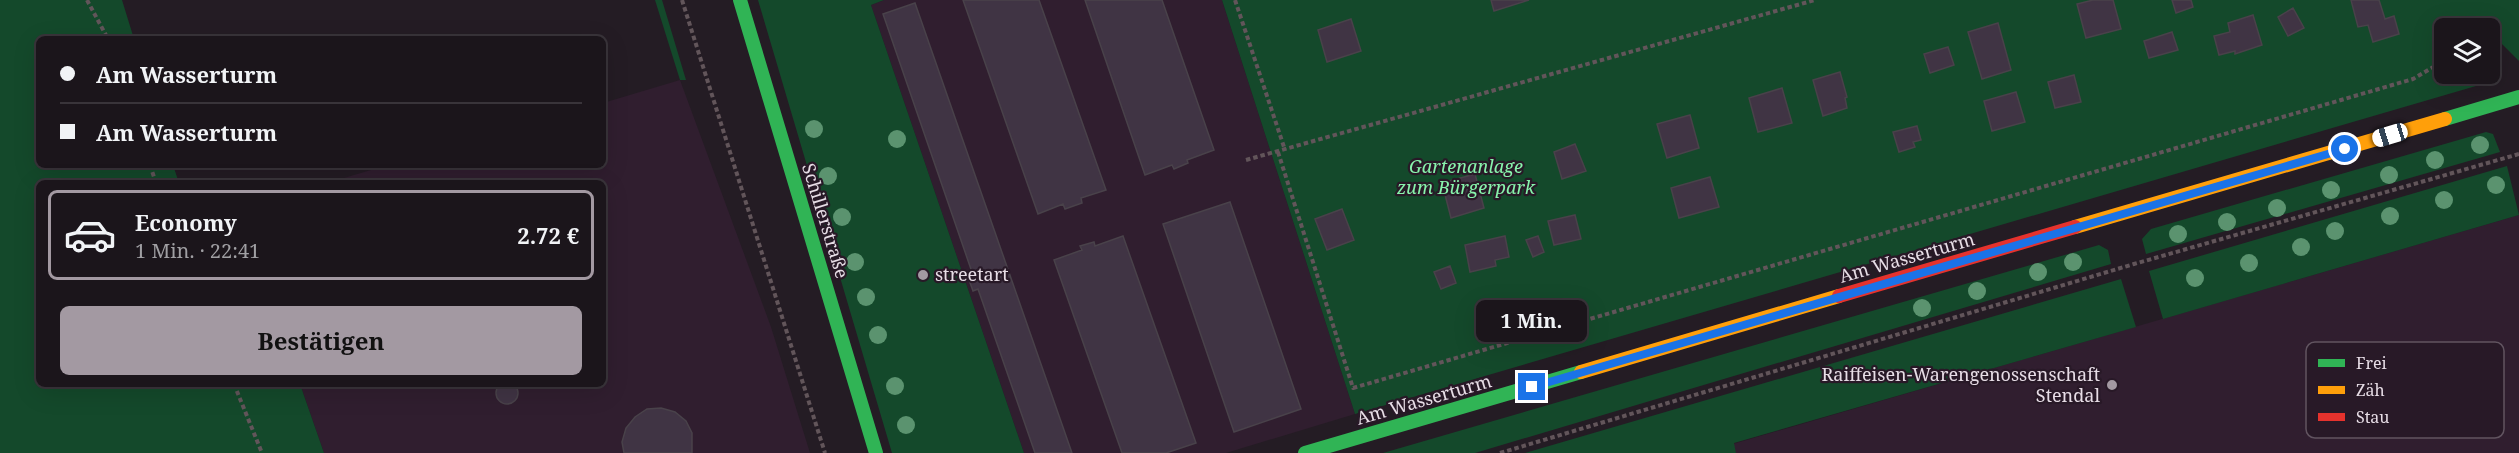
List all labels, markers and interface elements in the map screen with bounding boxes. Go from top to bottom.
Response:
map controls [2434,18,2500,84]
button: layers [2434,18,2500,84]
text: Am Wasserturm [96,59,277,89]
text: Am Wasserturm [96,117,277,147]
car [2370,121,2410,149]
route start [2331,135,2358,162]
park label: Gartenanlage zum Bürgerpark [1396,154,1536,199]
street label: Schillerstraße [797,160,855,281]
text: Economy [135,207,237,237]
icon: car [63,208,117,262]
text: 2.72 € [517,220,579,250]
street label: Am Wasserturm [1836,226,1977,288]
text: 1 Min. · 22:41 [135,237,260,264]
place label: streetart [935,262,1008,286]
marker: streetart [916,268,930,282]
callout: 1 Min. [1476,300,1588,342]
button: Bestätigen [60,306,582,375]
text: 1 Min. [1501,307,1562,334]
legend [2306,342,2504,438]
text: Frei [2356,352,2387,374]
place label: Raiffeisen-Warengenossenschaft Stendal [1821,362,2100,407]
street label: Am Wasserturm [1353,368,1494,430]
route end [1518,373,1545,400]
marker: Raiffeisen-Warengenossenschaft Stendal [2105,378,2119,392]
text: Zäh [2356,379,2385,401]
text: Stau [2356,406,2390,428]

